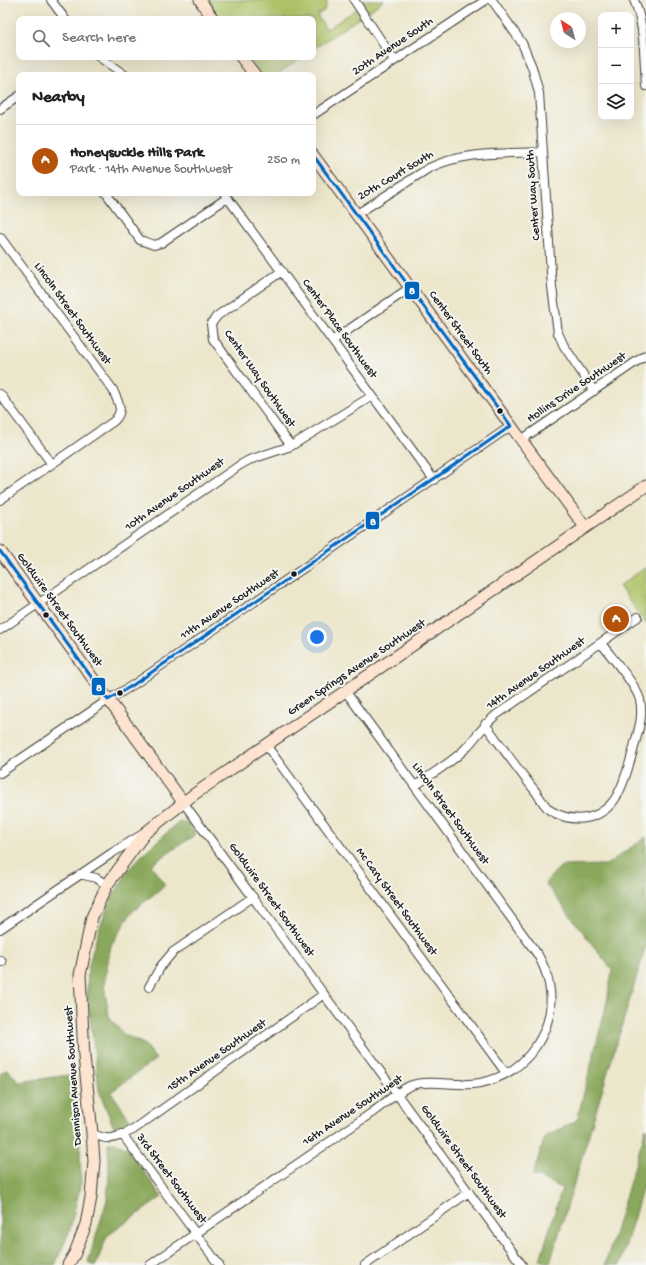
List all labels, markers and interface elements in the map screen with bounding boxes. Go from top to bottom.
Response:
north arrow [550,12,586,48]
map controls [598,12,634,120]
button: + [598,12,634,48]
street label: 20th Avenue South [350,14,437,79]
search box [16,16,316,60]
icon: search [30,27,52,49]
text: Search here [62,29,136,47]
button: − [598,48,634,84]
button: layers [598,84,634,120]
text: Nearby [32,88,85,108]
text: Honeysuckle Hills Park [70,144,204,162]
street label: 20th Court South [356,148,437,204]
street label: Center Way South [524,149,544,241]
text: A [41,153,49,168]
text: 250 m [267,153,300,168]
text: Park · 14th Avenue Southwest [70,162,232,177]
street label: Lincoln Street Southwest [30,260,114,369]
street label: Center Place Southwest [298,277,380,382]
line badge: 8 [404,281,420,300]
text: 8 [409,286,415,298]
street label: Center Street South [425,288,495,378]
street label: Center Way Southwest [220,328,299,431]
street label: Hollins Drive Southwest [525,349,630,426]
unlabelled marker [495,406,505,416]
street label: 10th Avenue Southwest [122,455,228,535]
line badge: 8 [365,511,380,530]
text: 8 [370,517,376,529]
street label: Goldwire Street Southwest [13,550,106,670]
street label: 11th Avenue Southwest [177,566,283,644]
unlabelled marker [289,569,299,579]
pin: A [603,604,629,634]
unlabelled marker [41,610,51,620]
street label: Green Springs Avenue Southwest [285,616,430,719]
your location [307,627,327,647]
street label: 14th Avenue Southwest [483,634,589,714]
line badge: 8 [91,677,106,696]
text: 8 [96,683,102,695]
unlabelled marker [115,688,125,698]
street label: Lincoln Street Southwest [408,760,492,869]
street label: Goldwire Street Southwest [225,840,318,960]
street label: Mc Cary Street Southwest [352,845,440,960]
street label: Dennison Avenue Southwest [62,1005,86,1147]
street label: 15th Avenue Southwest [164,1016,270,1096]
street label: 16th Avenue Southwest [299,1072,407,1150]
street label: Goldwire Street Southwest [417,1102,510,1222]
street label: 3rd Street Southwest [132,1131,210,1228]

